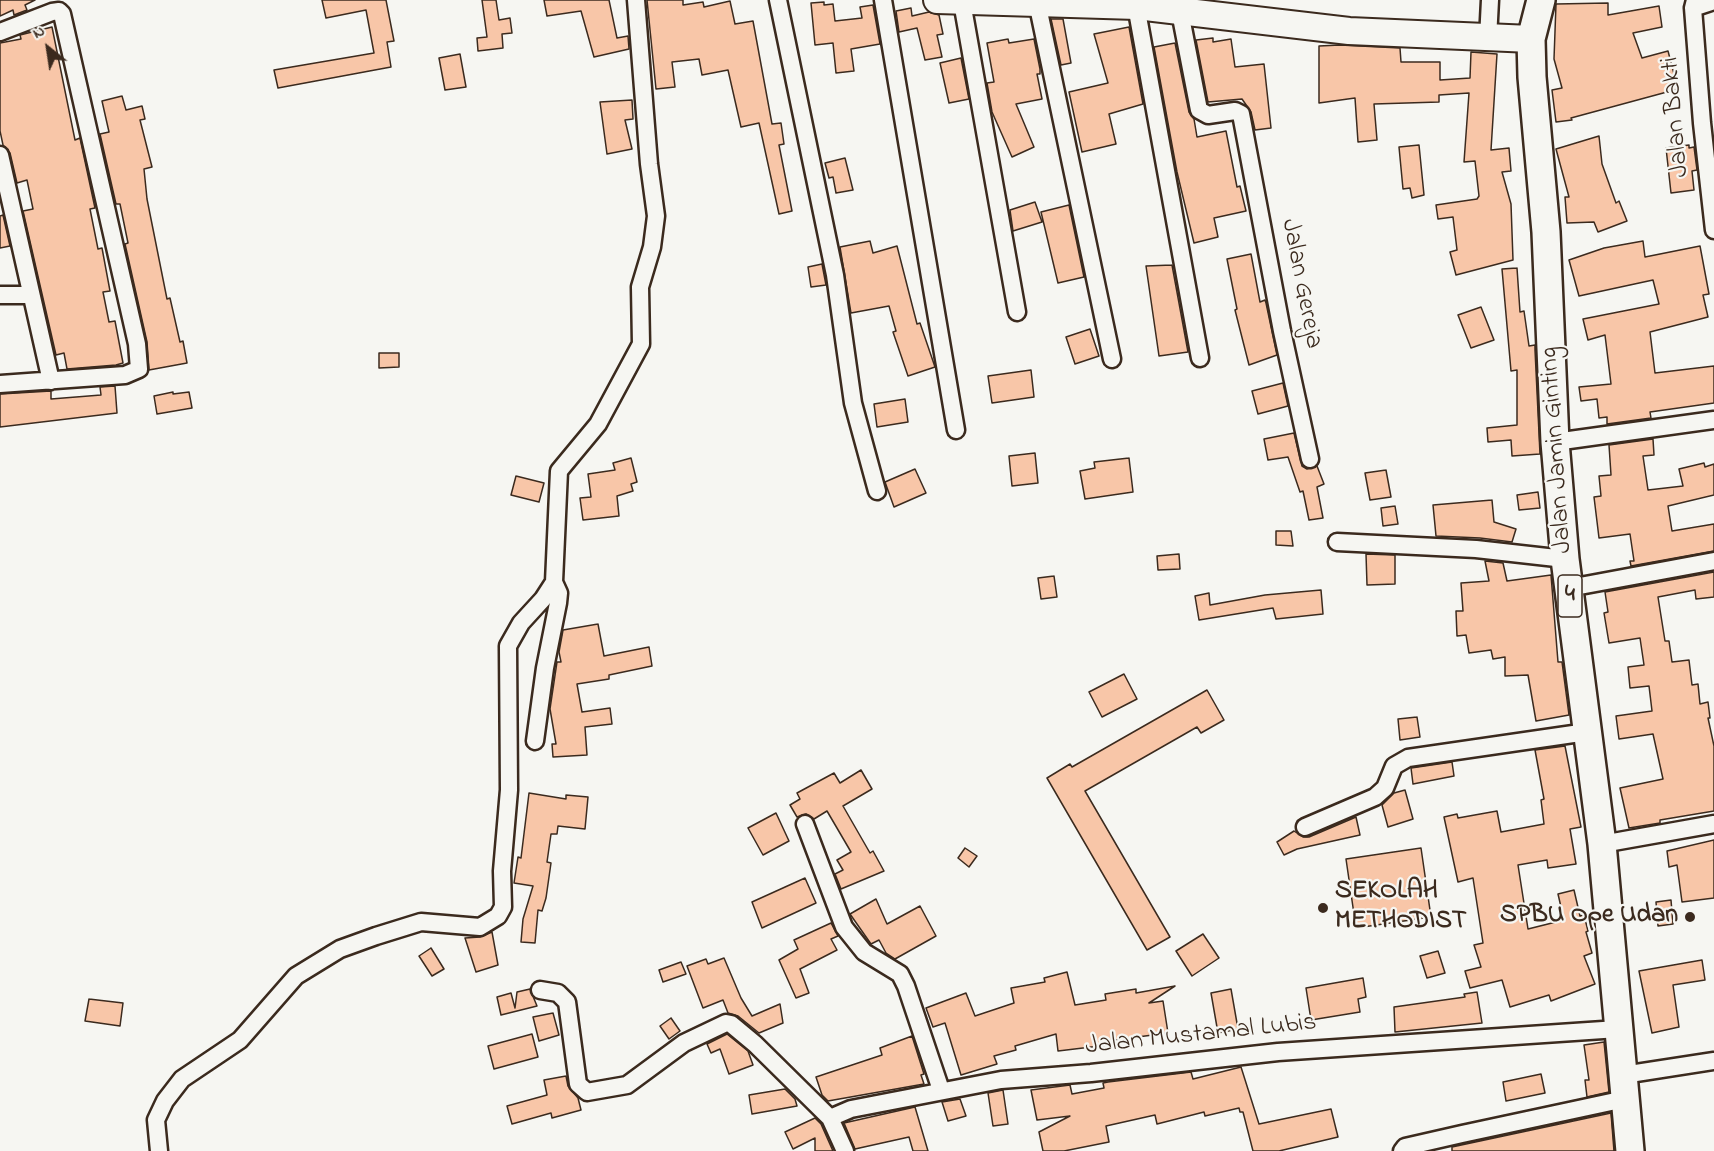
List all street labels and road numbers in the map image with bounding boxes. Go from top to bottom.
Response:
street label: Jalan Bakti [1656,55,1698,179]
street label: Jalan Gereja [1272,217,1328,351]
street label: Jalan Jamin Ginting [1535,346,1581,554]
road number: 4 [1558,575,1582,617]
street label: Jalan Mustamal Lubis [1084,1008,1318,1064]

